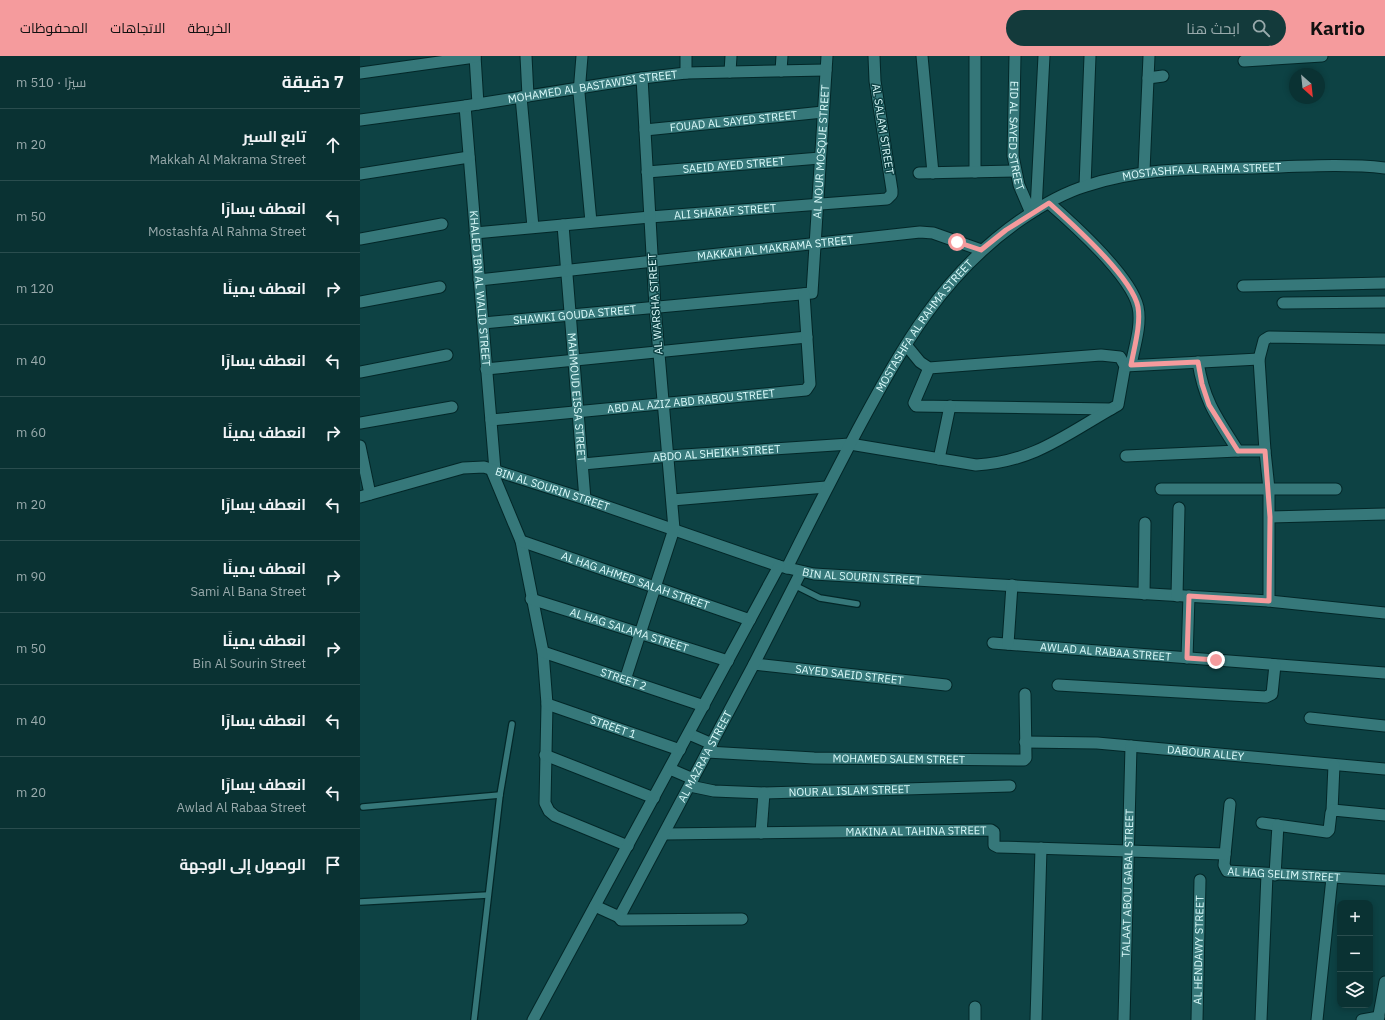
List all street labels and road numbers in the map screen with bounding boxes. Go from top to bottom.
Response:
street label: MOHAMED AL BASTAWISI STREET [507,67,679,106]
street label: EID AL SAYED STREET [1006,81,1028,194]
street label: AL SALAM STREET [869,83,897,176]
street label: AL NOUR MOSQUE STREET [810,84,832,219]
street label: FOUAD AL SAYED STREET [669,108,799,134]
street label: SAEID AYED STREET [682,154,786,176]
street label: MOSTASHFA AL RAHMA STREET [1121,160,1282,183]
street label: ALI SHARAF STREET [673,200,777,222]
street label: KHALED IBN AL WALID STREET [467,210,493,368]
street label: MAKKAH AL MAKRAMA STREET [696,232,855,263]
street label: AL WARSHA STREET [644,252,666,355]
street label: MOSTASHFA AL RAHMA STREET [873,256,976,394]
street label: SHAWKI GOUDA STREET [512,302,637,327]
street label: MAHMOUD EISSA STREET [565,332,589,463]
street label: ABD AL AZIZ ABD RABOU STREET [607,386,776,416]
street label: ABDO AL SHEIKH STREET [652,442,782,465]
street label: BIN AL SOURIN STREET [494,464,612,514]
street label: AL HAG AHMED SALAH STREET [559,548,712,613]
street label: BIN AL SOURIN STREET [801,565,923,587]
street label: AL HAG SALAMA STREET [568,605,691,655]
street label: AWLAD AL RABAA STREET [1040,640,1173,664]
street label: SAYED SAEID STREET [795,662,905,687]
street label: STREET 2 [599,665,649,693]
street label: AL MAZRA'A STREET [675,708,735,805]
street label: STREET 1 [588,712,638,741]
street label: DABOUR ALLEY [1166,742,1245,763]
street label: MOHAMED SALEM STREET [832,751,966,766]
street label: NOUR AL ISLAM STREET [788,782,911,799]
street label: TALAAT ABOU GABAL STREET [1119,808,1136,958]
street label: MAKINA AL TAHINA STREET [845,823,987,839]
street label: AL HAG SELIM STREET [1227,864,1341,884]
street label: AL HENDAWY STREET [1190,895,1207,1005]

